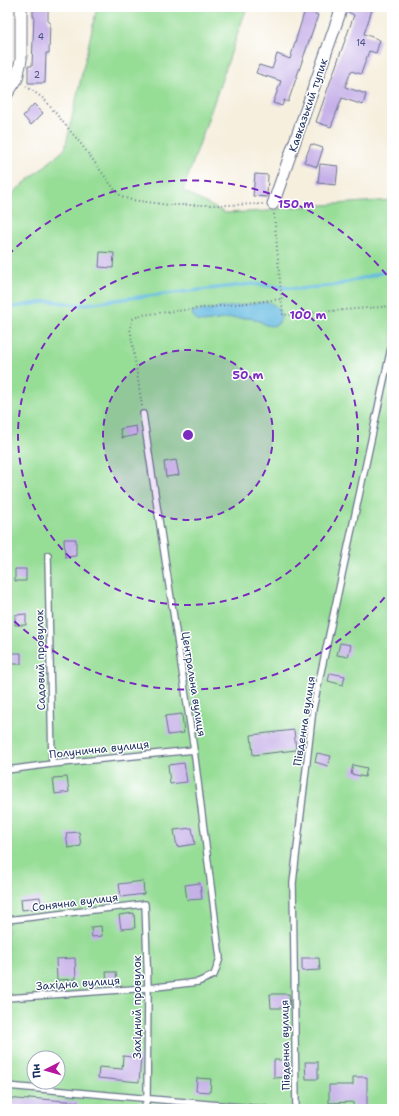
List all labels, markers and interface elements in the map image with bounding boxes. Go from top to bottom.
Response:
house number: 4 [38,31,44,43]
house number: 14 [356,37,366,49]
street label: Кавказький тупик [285,56,332,154]
house number: 2 [34,69,40,81]
text: 150 m [278,196,314,212]
text: 100 m [290,307,327,323]
text: 50 m [233,367,264,383]
centre of rings [181,428,195,442]
street label: Садовий провулок [32,609,49,711]
street label: Центральна вулиця [178,631,209,738]
street label: Південна вулиця [290,675,319,767]
street label: Полунична вулиця [48,737,150,762]
street label: Сонячна вулиця [31,890,119,915]
street label: Західний провулок [130,955,145,1059]
street label: Західна вулиця [35,973,121,994]
street label: Південна вулиця [277,1000,294,1090]
north arrow [26,1050,66,1090]
text: Пн [28,1063,45,1079]

